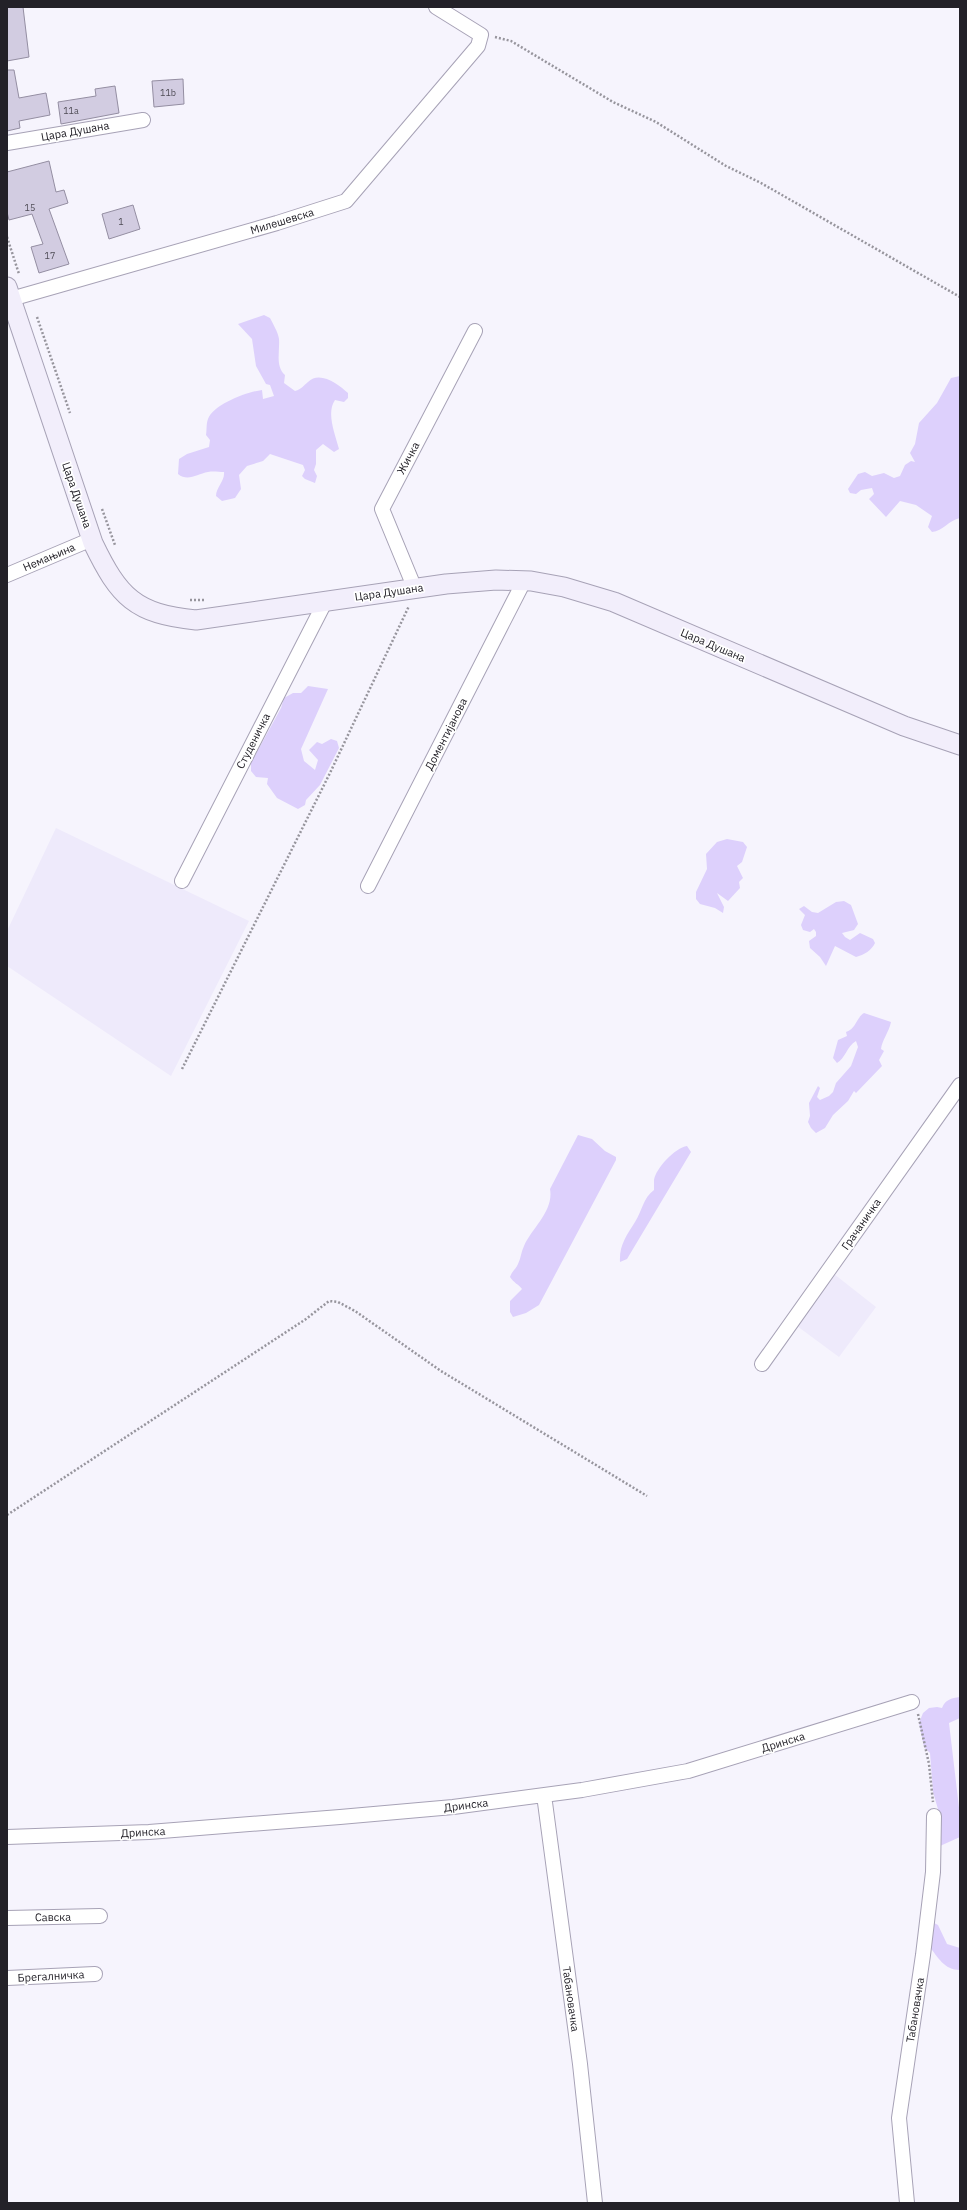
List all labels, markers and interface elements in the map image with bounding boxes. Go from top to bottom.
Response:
house number: 11b [160,87,176,98]
house number: 11a [63,105,79,116]
street label: Цара Душана [40,118,110,144]
house number: 15 [25,202,35,213]
street label: Милешевска [248,205,316,237]
house number: 1 [118,216,124,227]
house number: 17 [45,250,55,261]
street label: Жичка [394,439,422,477]
street label: Цара Душана [59,460,95,530]
street label: Немањина [21,540,77,574]
street label: Цара Душана [354,580,424,604]
street label: Цара Душана [678,625,748,665]
street label: Доментијанова [422,695,470,772]
street label: Студеничка [233,711,273,771]
street label: Грачаничка [838,1196,884,1252]
street label: Дринска [760,1729,807,1755]
street label: Дринска [443,1795,489,1815]
street label: Дринска [120,1824,166,1840]
street label: Савска [35,1910,71,1924]
street label: Табановачка [559,1965,583,2033]
street label: Брегалничка [17,1967,85,1985]
street label: Табановачка [903,1976,927,2044]

